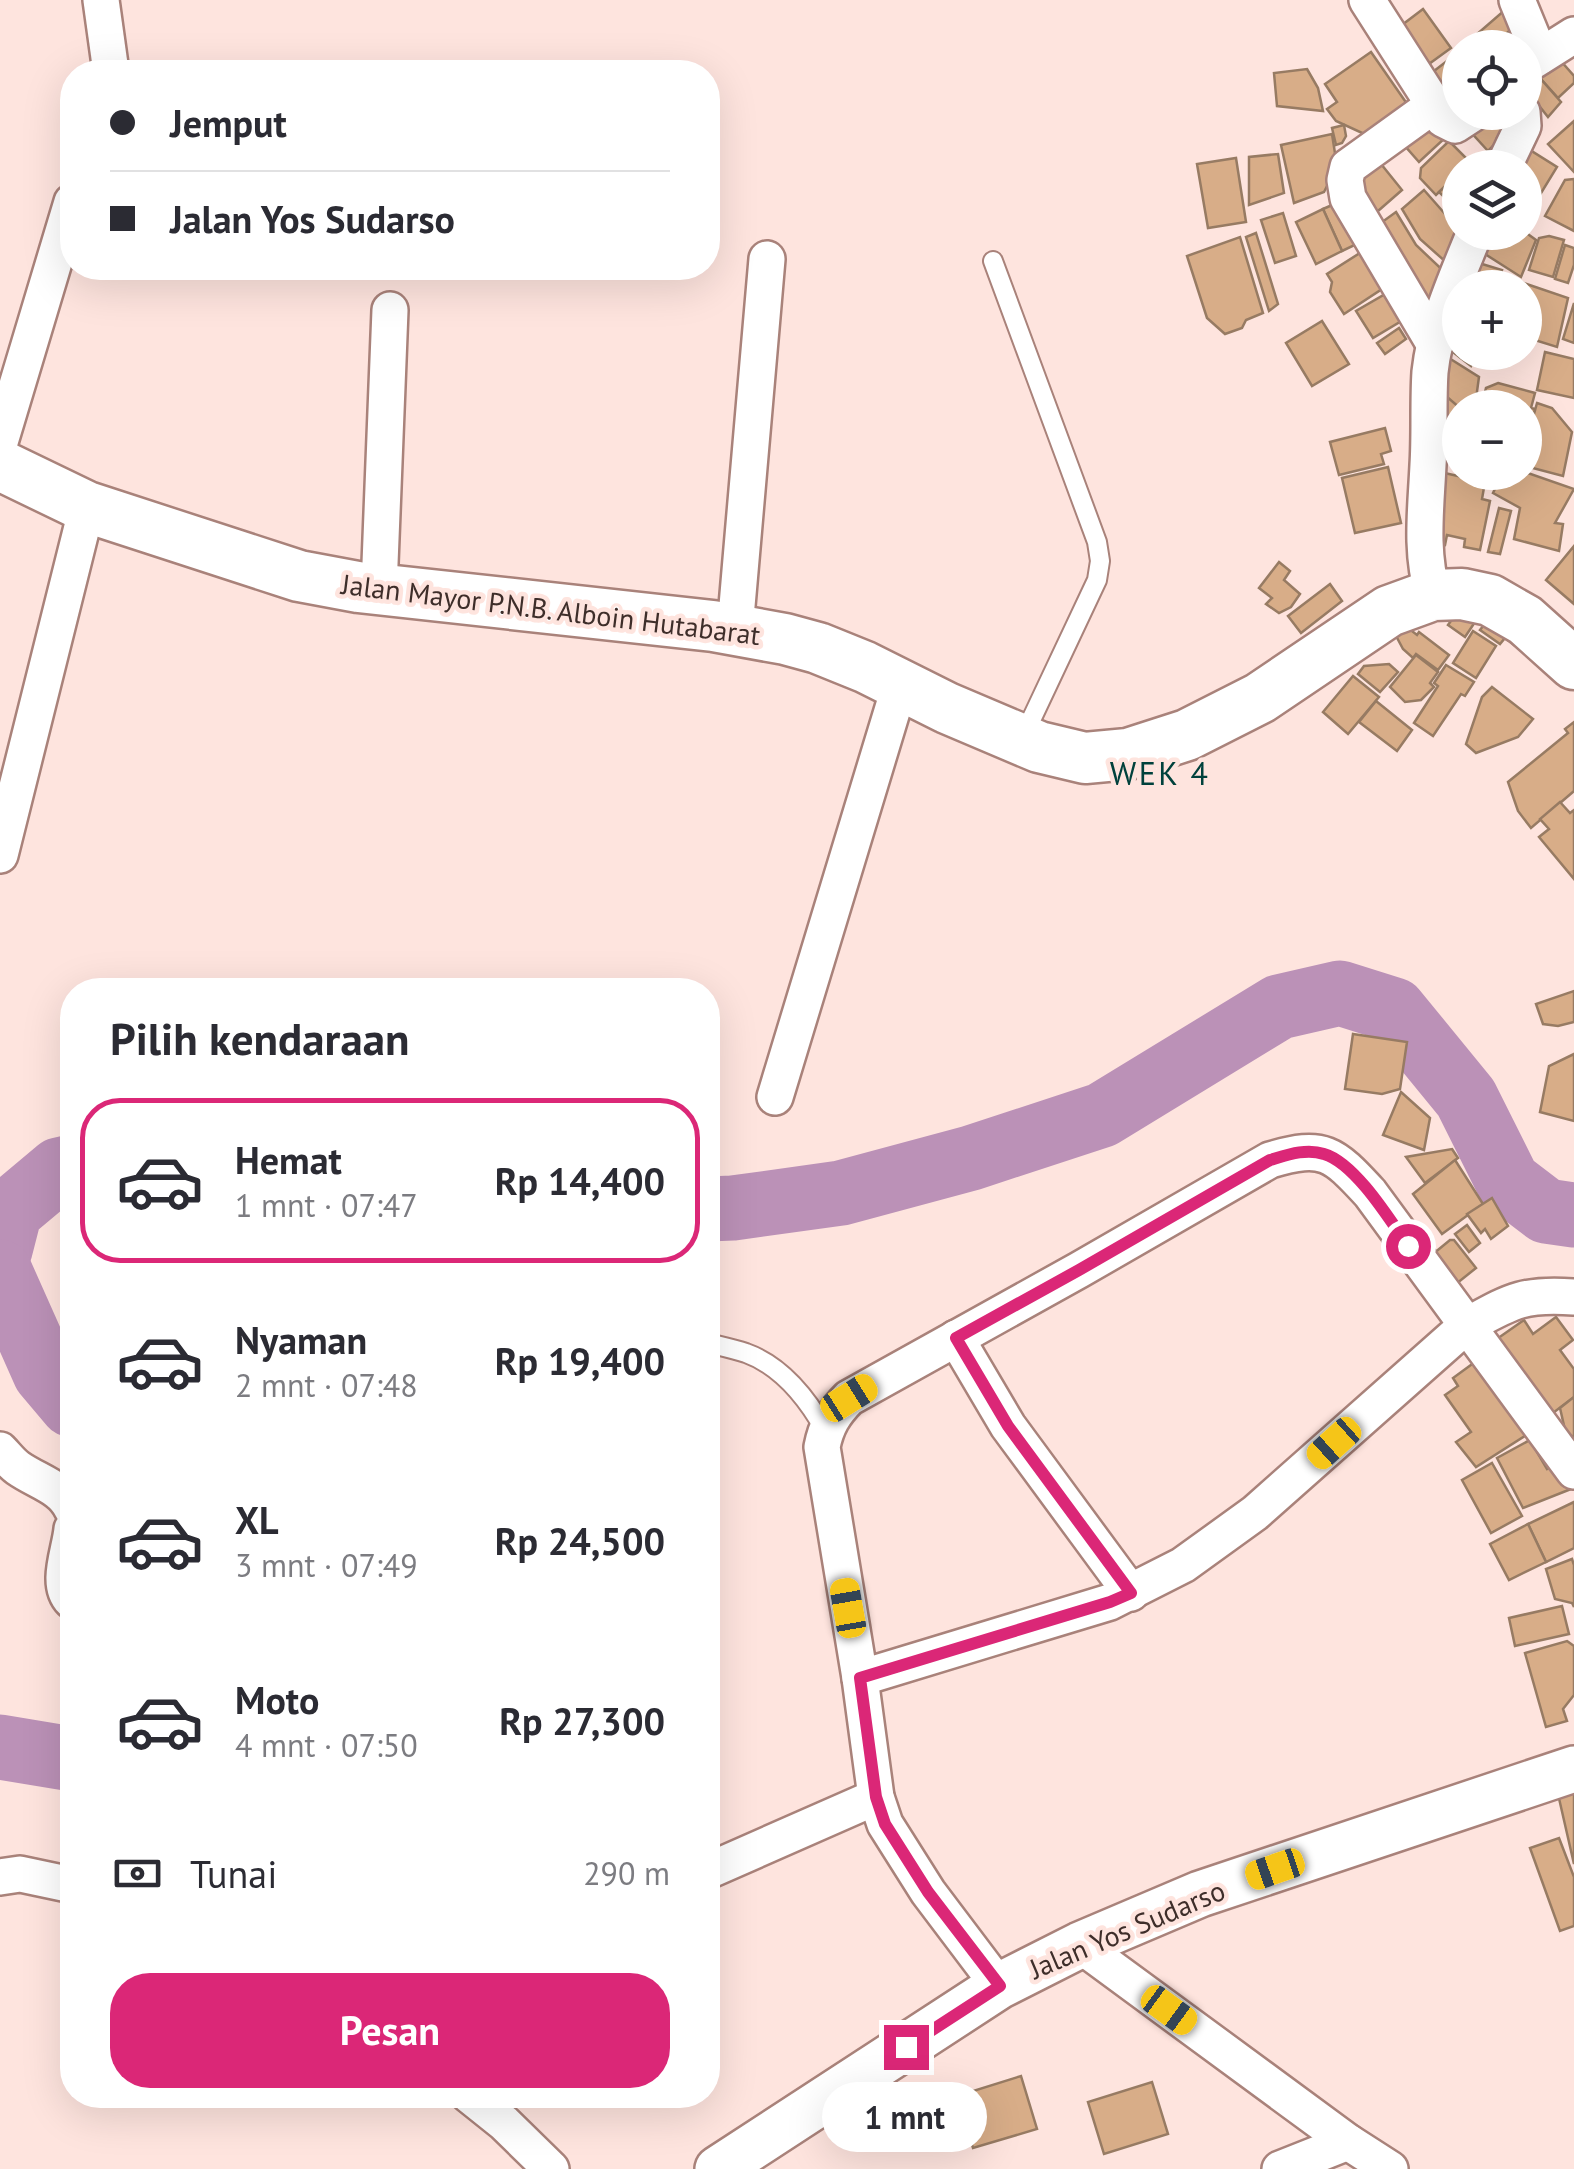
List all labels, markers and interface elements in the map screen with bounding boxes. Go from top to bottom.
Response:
map controls [1442,30,1542,490]
button: locate [1442,30,1542,130]
text: Jemput [170,98,287,147]
button: layers [1442,150,1542,250]
text: Jalan Yos Sudarso [170,194,455,243]
button: + [1442,270,1542,370]
button: − [1442,390,1542,490]
street label: Jalan Mayor P.N.B. Alboin Hutabarat [339,565,763,653]
district label: WEK 4 [1110,752,1210,794]
text: Pilih kendaraan [110,1009,410,1067]
text: Hemat [235,1135,342,1184]
icon: car [115,1136,205,1226]
text: Rp 14,400 [495,1156,665,1205]
text: 1 mnt · 07:47 [235,1184,418,1226]
route start [1386,1224,1431,1269]
text: Nyaman [235,1315,367,1364]
icon: car [115,1316,205,1406]
text: Rp 19,400 [495,1336,665,1385]
text: 2 mnt · 07:48 [235,1364,418,1406]
car [816,1369,882,1427]
car [1302,1412,1366,1474]
text: XL [235,1495,279,1544]
icon: car [115,1496,205,1586]
text: Rp 24,500 [495,1516,665,1565]
text: 3 mnt · 07:49 [235,1544,418,1586]
car [828,1576,868,1640]
text: Moto [235,1675,319,1724]
icon: car [115,1676,205,1766]
text: Rp 27,300 [499,1696,665,1745]
text: 4 mnt · 07:50 [235,1724,418,1766]
car [1242,1845,1308,1893]
icon: cash [110,1846,165,1901]
text: Tunai [190,1849,277,1898]
text: 290 m [583,1852,670,1894]
street label: Jalan Yos Sudarso [1023,1871,1230,1987]
button: Pesan [110,1973,670,2088]
car [1136,1980,1202,2040]
route end [884,2025,929,2070]
callout: 1 mnt [824,2082,988,2152]
text: 1 mnt [864,2096,945,2138]

